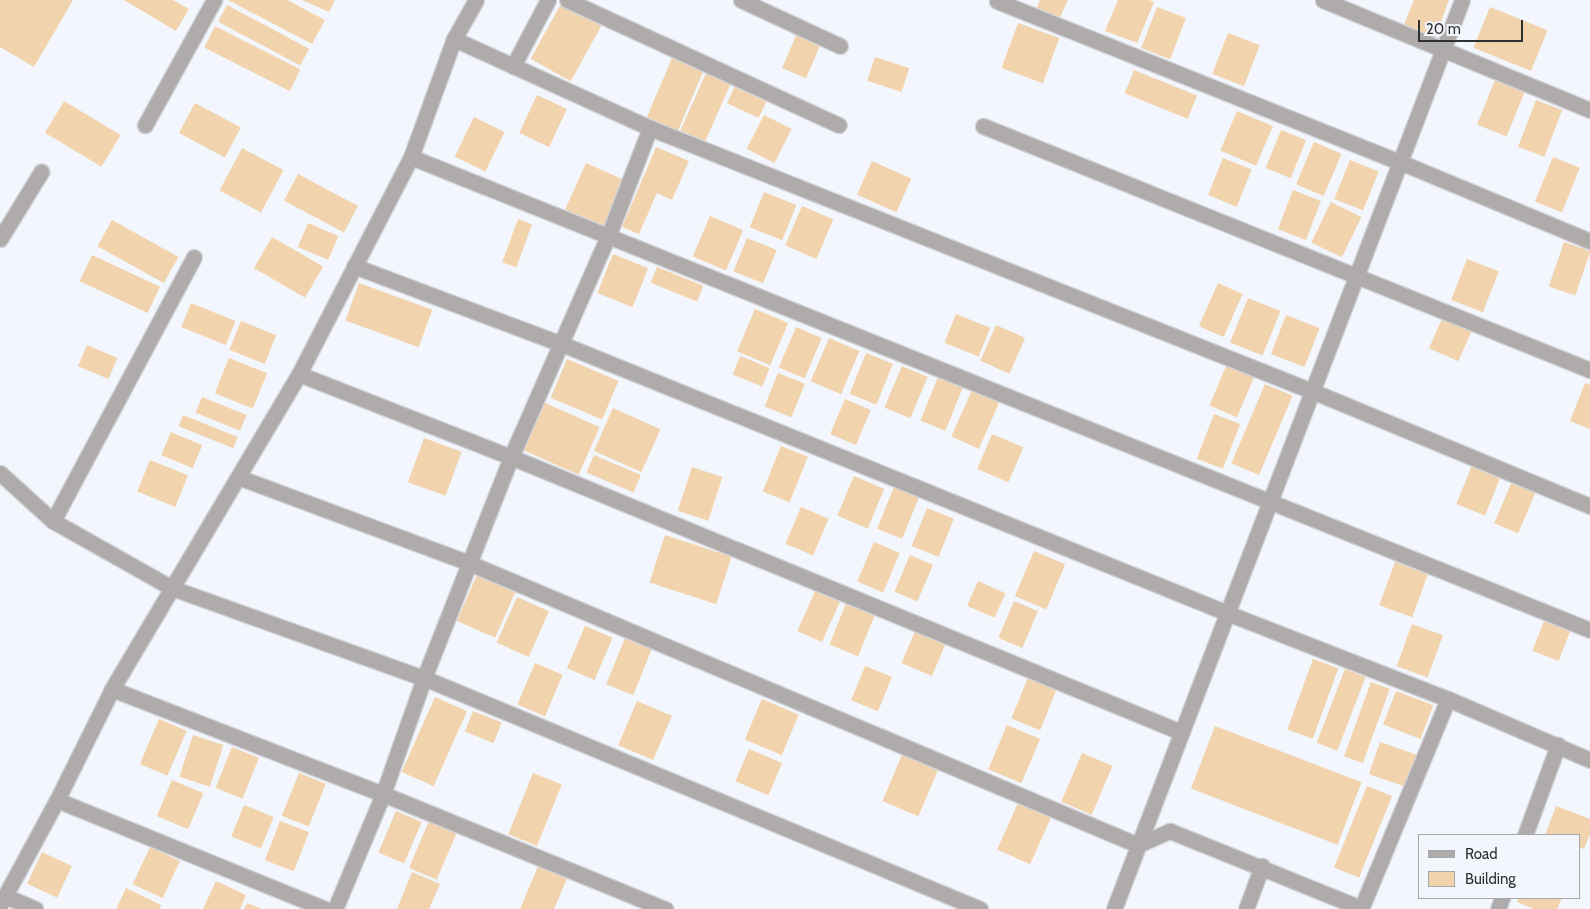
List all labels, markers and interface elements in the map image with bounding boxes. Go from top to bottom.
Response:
scale bar [1420,10,1525,42]
text: 20 m [1426,20,1461,38]
legend [1418,834,1580,899]
text: Road [1465,845,1498,863]
text: Building [1465,870,1516,888]

